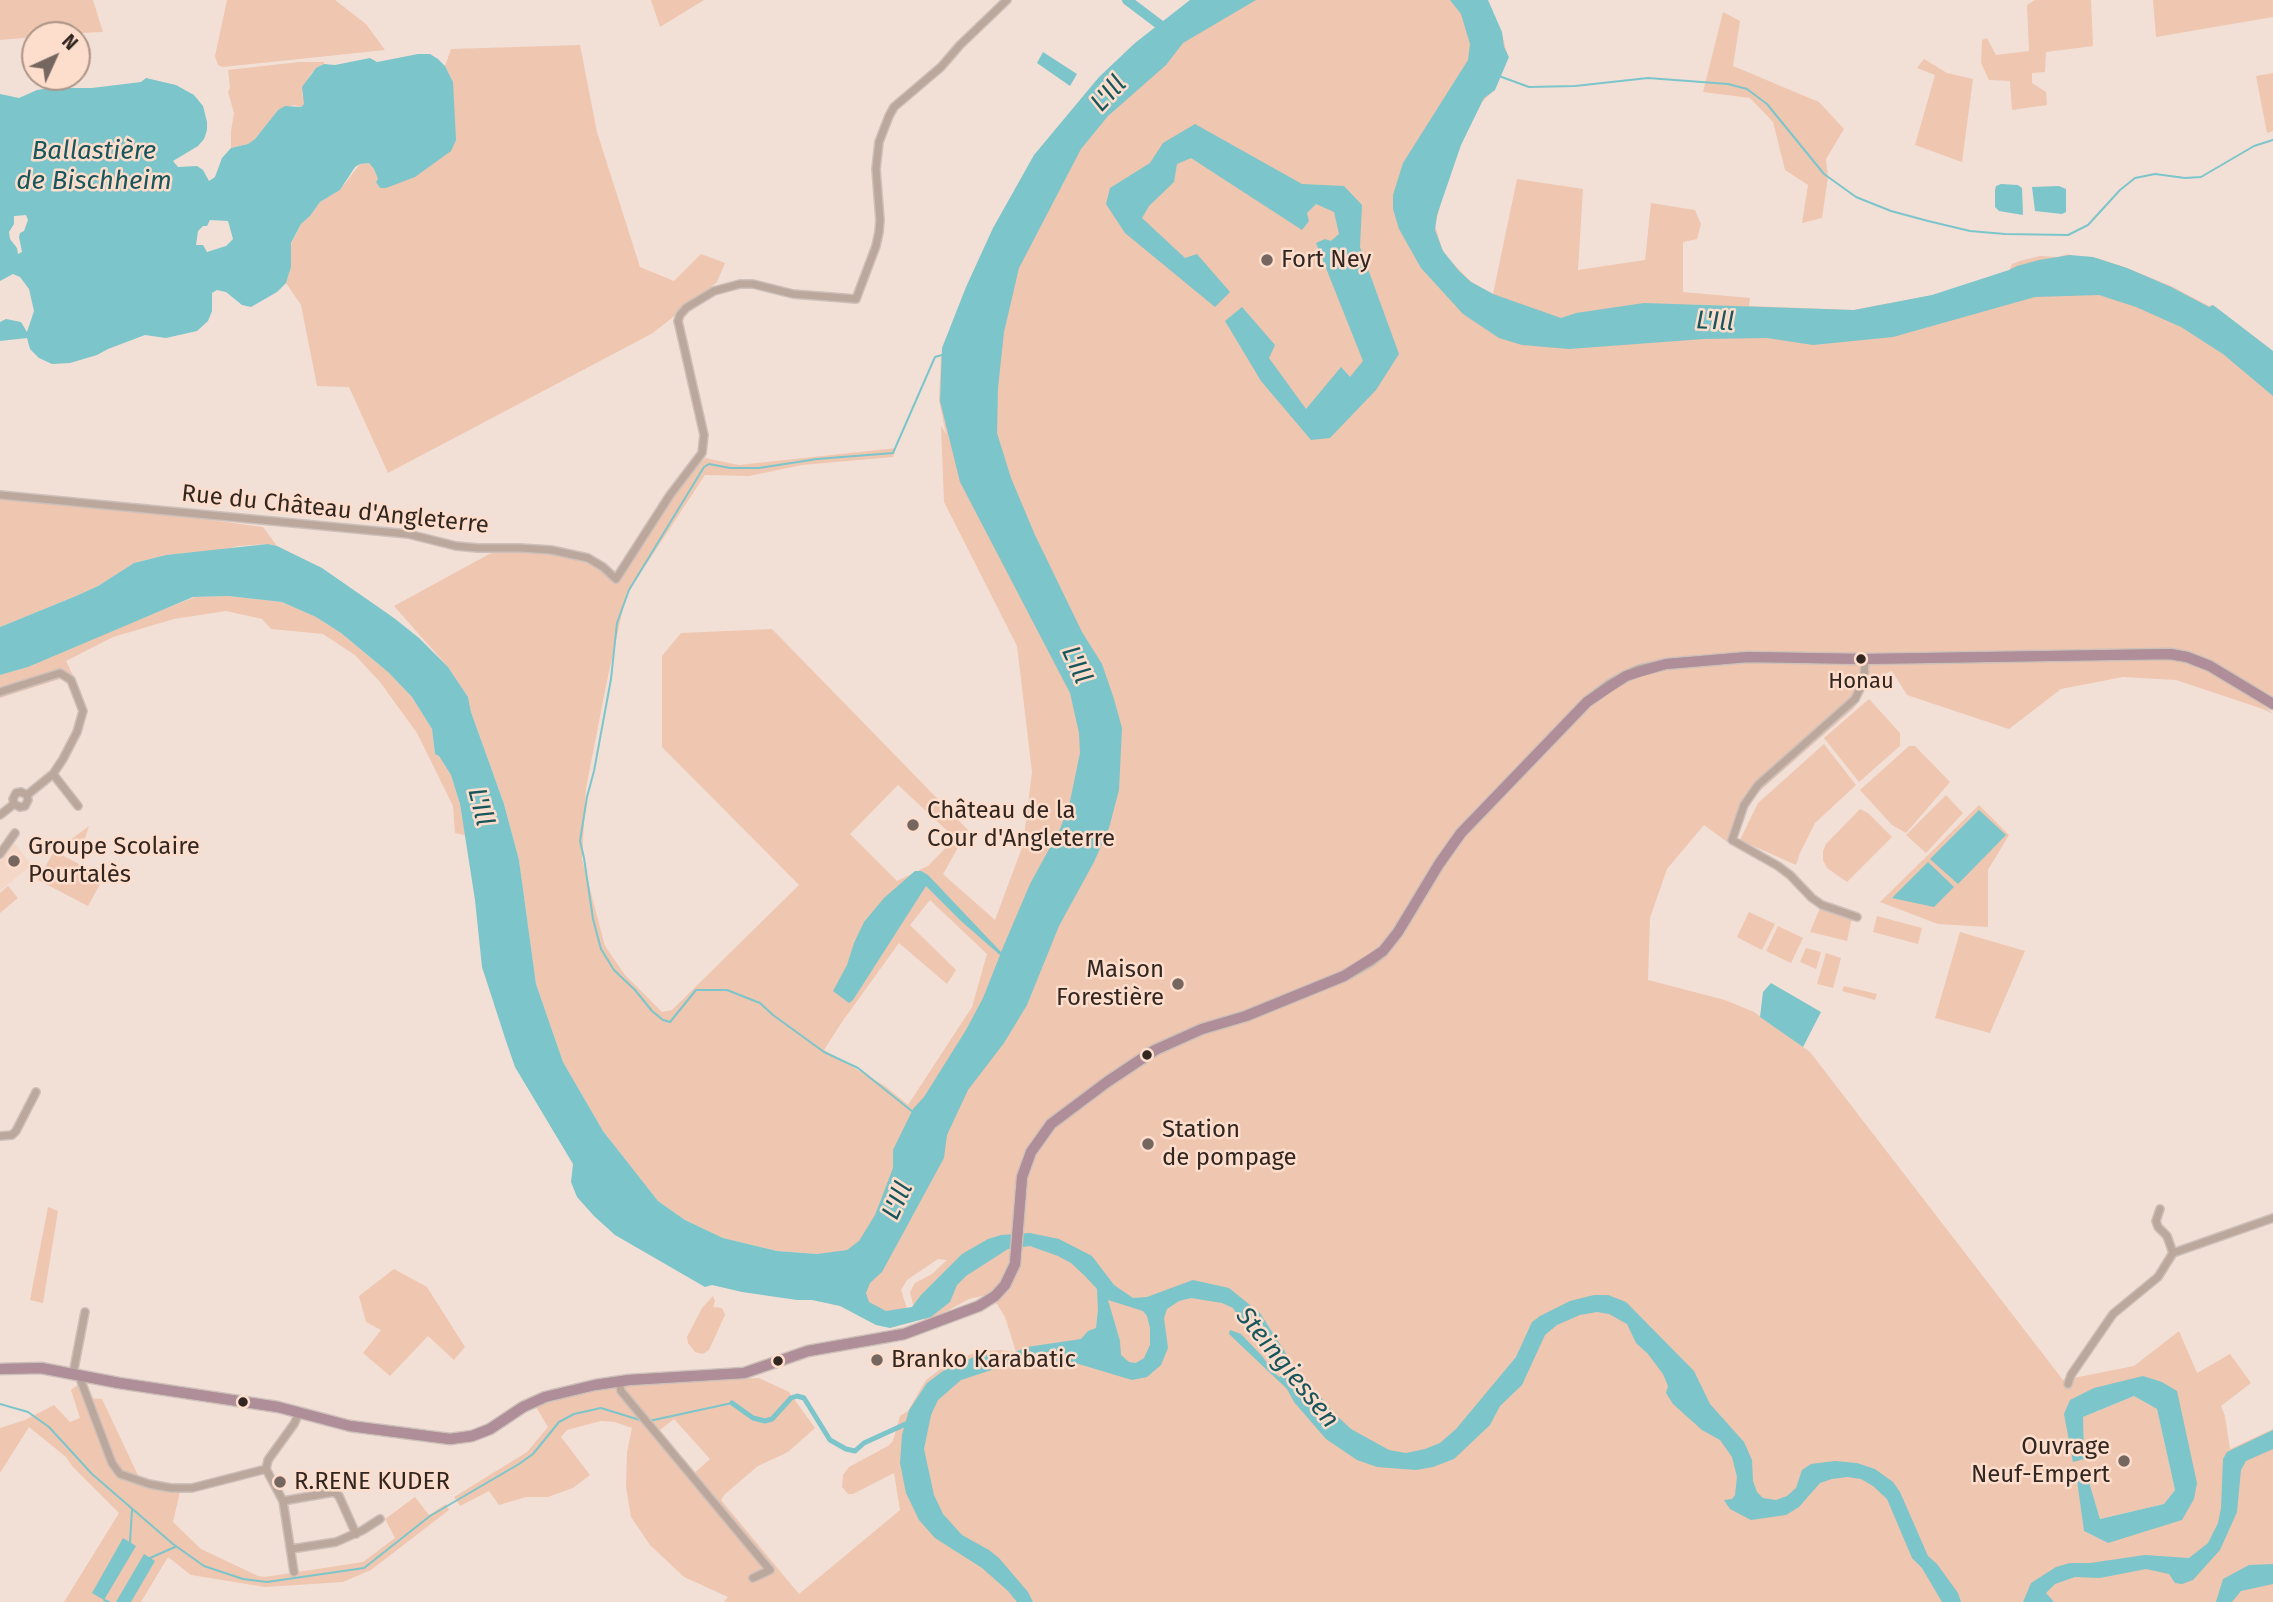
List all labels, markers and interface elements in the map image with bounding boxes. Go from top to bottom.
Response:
north arrow [21,21,91,91]
text: N [57,30,82,55]
water label: L'Ill [1085,69,1133,119]
water label: Ballastière de Bischheim [16,136,172,198]
place label: Fort Ney [1281,246,1371,274]
marker: Fort Ney [1259,252,1275,268]
water label: L'Ill [1695,305,1735,339]
street label: Rue du Château d'Angleterre [180,480,490,540]
water label: L'Ill [1054,641,1098,689]
marker: Honau [1854,652,1868,666]
place label: Honau [1828,669,1894,695]
water label: L'Ill [460,785,500,829]
place label: Château de la Cour d'Angleterre [927,797,1115,853]
marker: Château de la Cour d'Angleterre [905,817,921,833]
place label: Groupe Scolaire Pourtalès [28,833,200,889]
marker: Groupe Scolaire Pourtalès [6,853,22,869]
place label: Maison Forestière [1056,956,1164,1012]
marker: Maison Forestière [1170,976,1186,992]
unlabelled marker [1140,1048,1154,1062]
place label: Station de pompage [1162,1116,1297,1172]
marker: Station de pompage [1140,1136,1156,1152]
water label: L'Ill [876,1177,920,1225]
water label: Steingiessen [1229,1301,1345,1435]
place label: Branko Karabatic [891,1346,1076,1374]
marker: Branko Karabatic [869,1352,885,1368]
unlabelled marker [771,1354,785,1368]
unlabelled marker [236,1395,250,1409]
place label: Ouvrage Neuf-Empert [1971,1433,2110,1489]
marker: Ouvrage Neuf-Empert [2116,1453,2132,1469]
place label: R.RENE KUDER [294,1468,450,1496]
marker: R.RENE KUDER [272,1474,288,1490]

